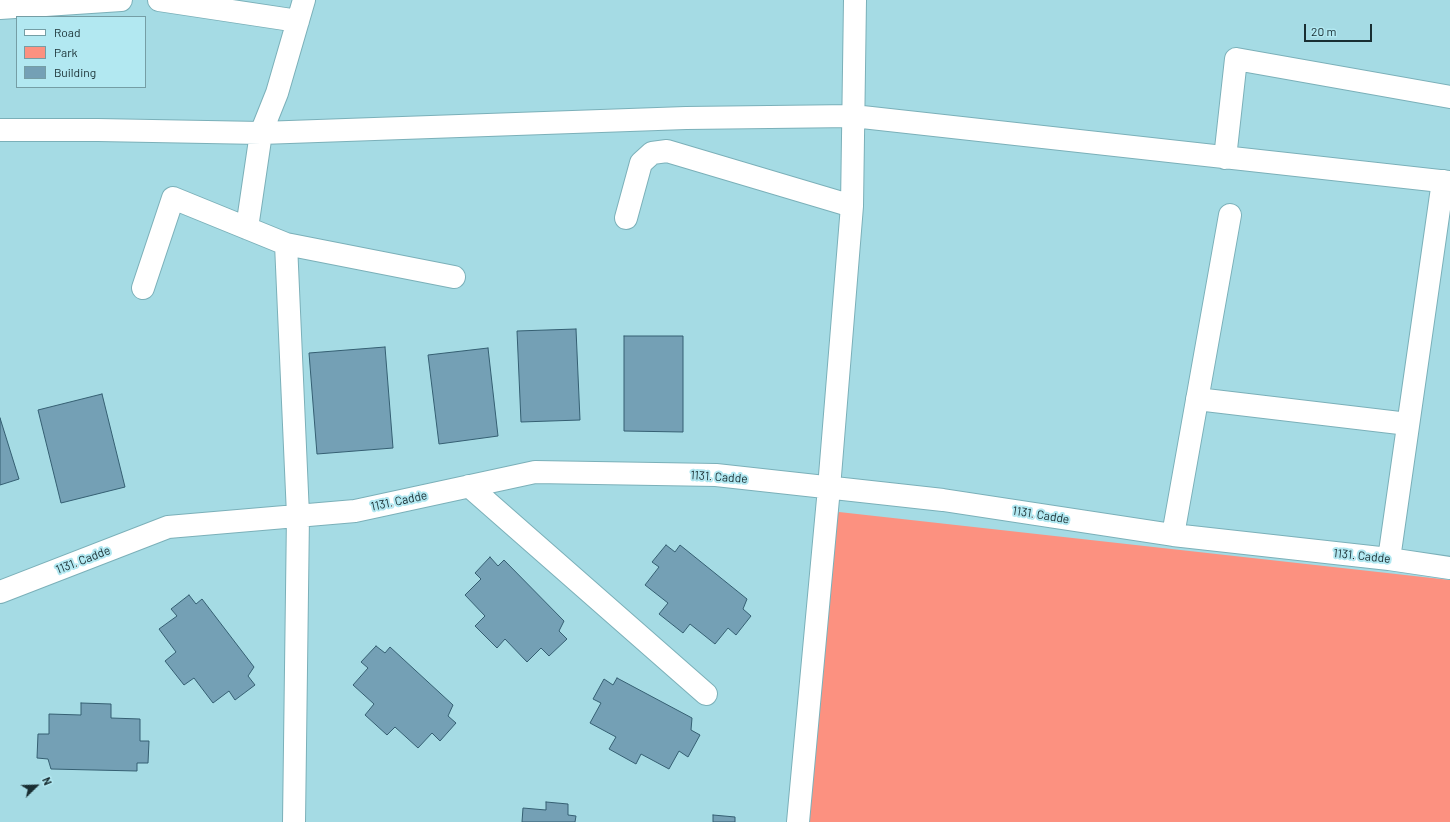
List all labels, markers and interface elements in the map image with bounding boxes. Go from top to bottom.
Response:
legend [16,16,146,88]
scale bar [1306,16,1374,42]
text: 20 m [1311,24,1337,38]
text: Road [54,25,81,39]
text: Park [54,45,78,59]
text: Building [54,65,96,79]
street label: 1131. Cadde [690,468,748,486]
street label: 1131. Cadde [369,488,429,514]
street label: 1131. Cadde [1012,503,1070,527]
street label: 1131. Cadde [54,543,112,577]
street label: 1131. Cadde [1333,546,1391,566]
north arrow [16,766,56,806]
text: N [40,775,55,787]

